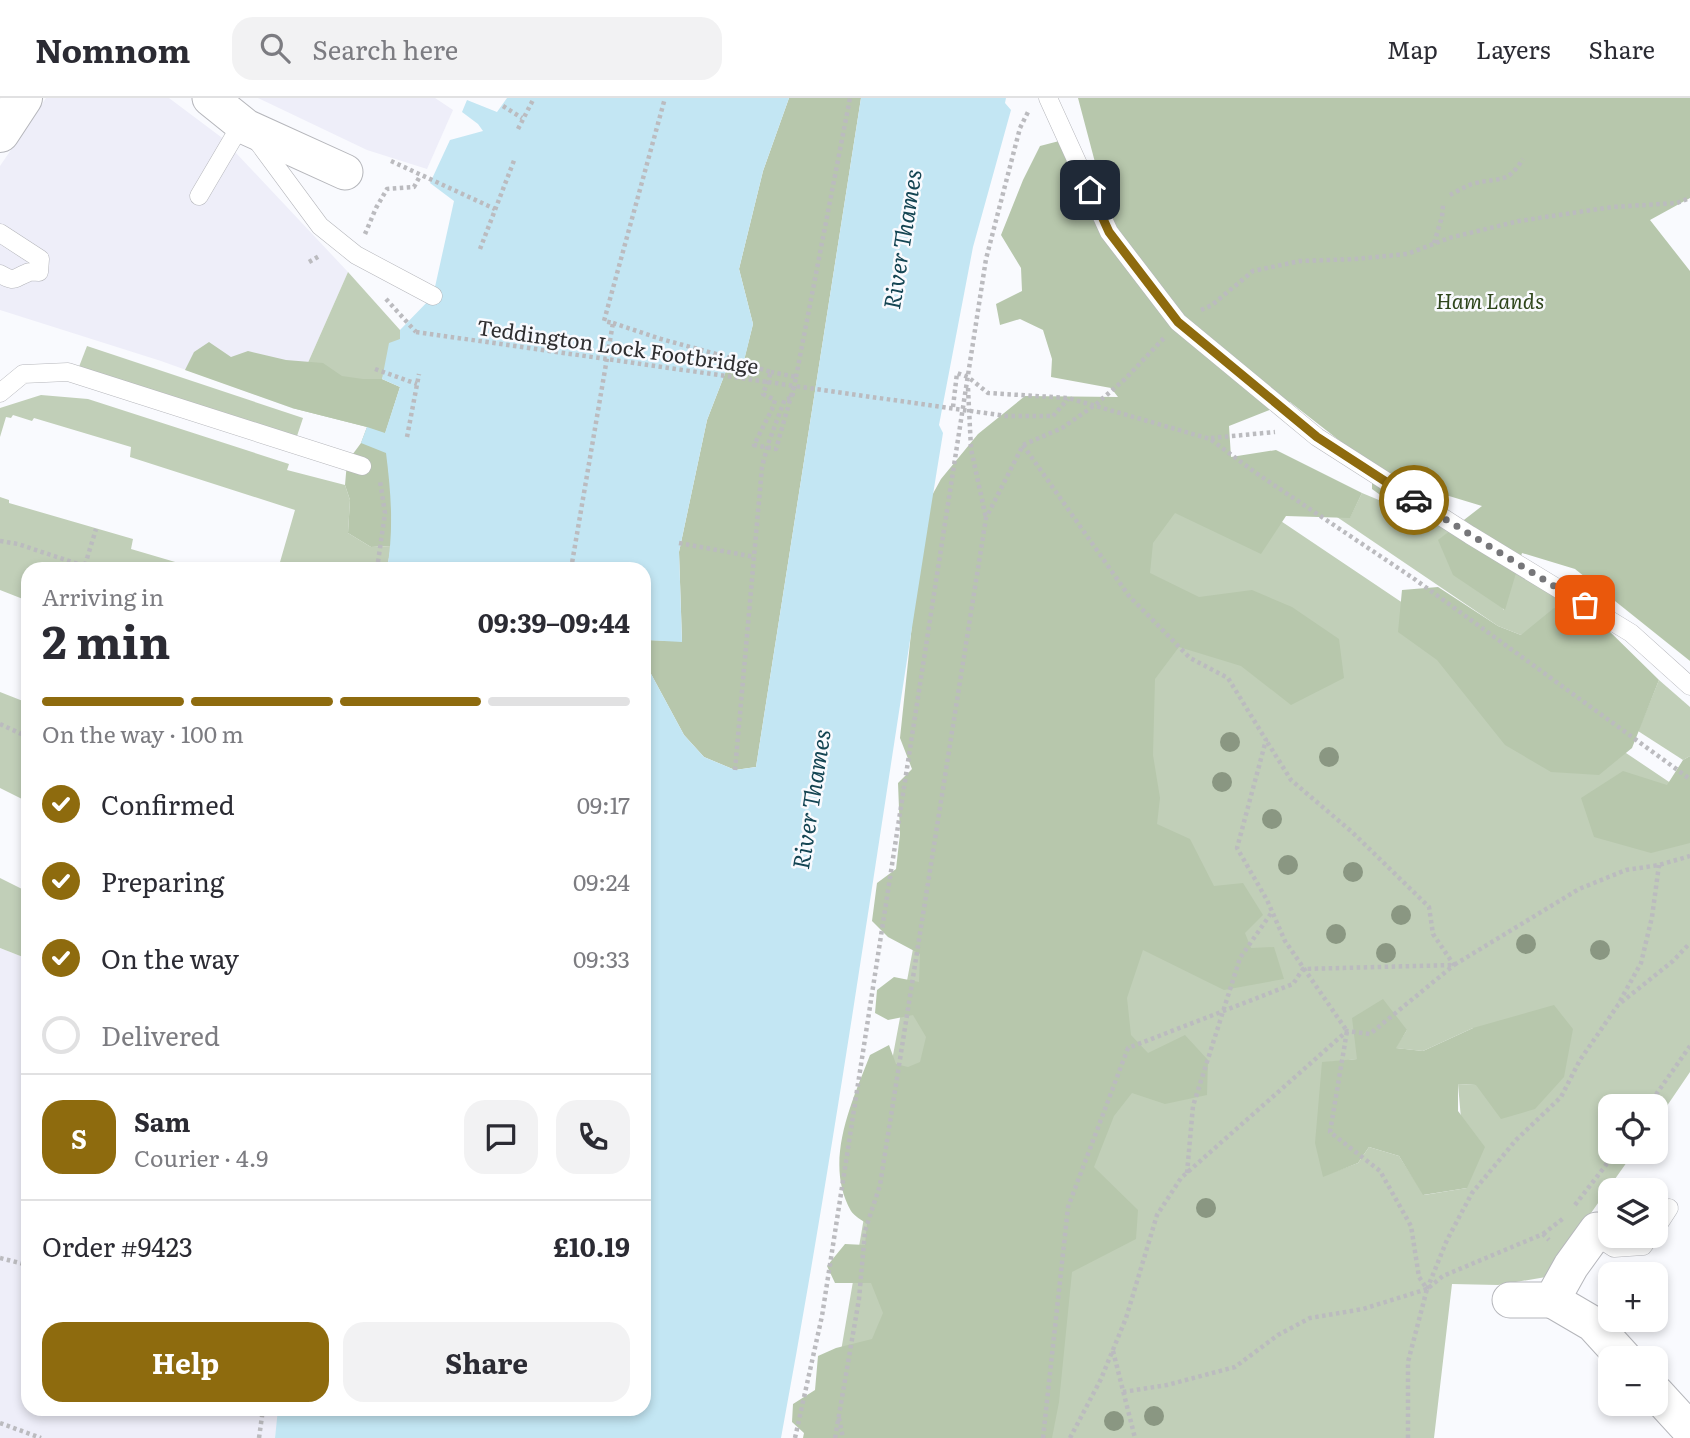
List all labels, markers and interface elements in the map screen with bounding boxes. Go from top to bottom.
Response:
search box [232,17,722,80]
text: Nomnom [35,24,190,73]
icon: search [256,29,294,67]
text: Search here [312,29,458,68]
text: Map [1387,31,1438,66]
text: Layers [1476,31,1550,66]
text: Share [1588,31,1655,66]
pin [1060,160,1120,220]
water label: River Thames [873,166,929,312]
icon: home [1071,171,1109,209]
park label: Ham Lands [1436,284,1544,315]
street label: Teddington Lock Footbridge [475,310,761,380]
courier [1379,465,1449,535]
icon: car [1395,481,1433,519]
pin [1555,575,1615,635]
text: Arriving in [42,579,164,613]
icon: bag [1566,586,1604,624]
text: 09:39–09:44 [478,602,630,641]
text: 2 min [42,605,171,673]
text: On the way · 100 m [42,716,244,750]
water label: River Thames [782,726,838,872]
text: Confirmed [101,784,235,823]
icon: check [42,785,80,823]
text: 09:17 [577,787,630,821]
text: Preparing [101,861,224,900]
icon: check [42,862,80,900]
text: 09:24 [573,864,630,898]
text: On the way [101,938,239,977]
icon: check [42,939,80,977]
text: 09:33 [573,941,630,975]
text: Delivered [101,1015,220,1054]
map controls [1598,1094,1668,1416]
button: locate [1598,1094,1668,1164]
button: chat [464,1100,538,1174]
button: phone [556,1100,630,1174]
text: Sam [134,1101,190,1140]
text: S [71,1118,87,1157]
text: Courier · 4.9 [134,1140,268,1174]
button: layers [1598,1178,1668,1248]
text: Order #9423 [42,1226,193,1265]
text: £10.19 [553,1226,630,1265]
button: + [1598,1262,1668,1332]
button: Help [42,1322,329,1402]
button: Share [343,1322,630,1402]
button: − [1598,1346,1668,1416]

